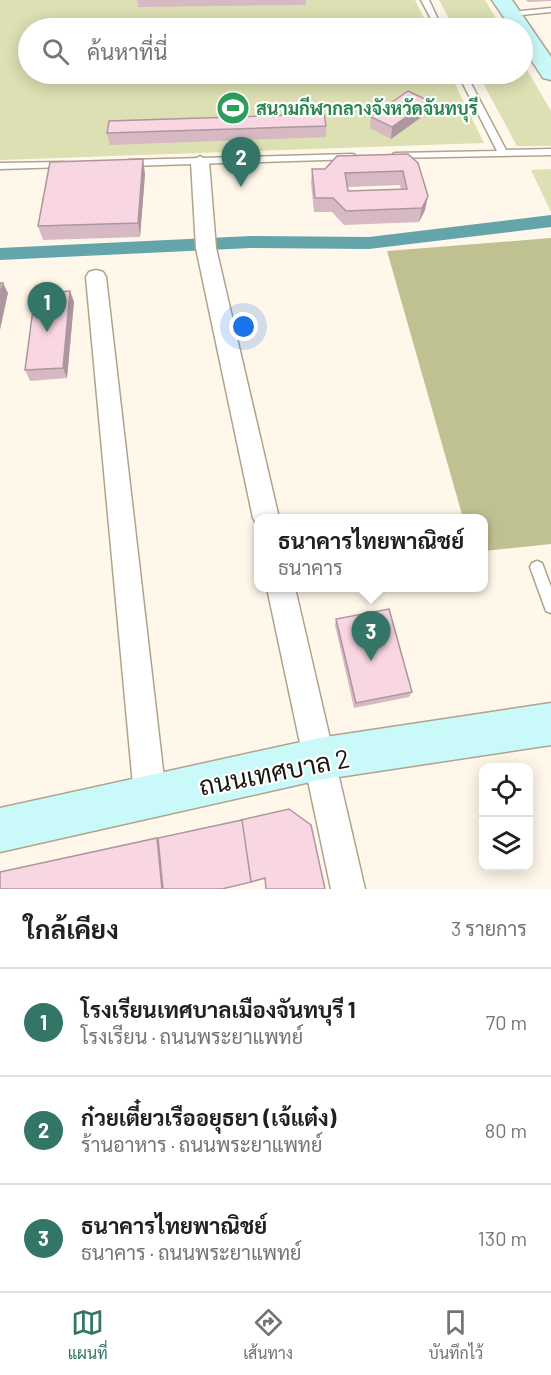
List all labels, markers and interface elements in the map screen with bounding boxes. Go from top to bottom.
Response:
search box [18,18,533,84]
icon: search [39,35,72,68]
text: ค้นหาที่นี่ [87,38,167,64]
sports icon: สนามกีฬากลางจังหวัดจันทบุรี [215,90,251,126]
place label: สนามกีฬากลางจังหวัดจันทบุรี [256,96,478,123]
pin: 2 [222,138,260,187]
pin: 1 [28,282,66,332]
your location [229,312,258,341]
popup [254,514,488,592]
text: ธนาคารไทยพาณิชย์ [278,527,464,553]
text: ธนาคาร [278,555,343,579]
pin: 3 [352,612,391,661]
street label: ถนนเทศบาล 2 [196,741,352,801]
map controls [479,763,533,871]
button: locate [479,763,533,817]
button: layers [479,817,533,871]
text: ใกล้เคียง [24,913,119,944]
text: 3 รายการ [451,916,527,940]
text: โรงเรียนเทศบาลเมืองจันทบุรี 1 [81,996,356,1022]
text: 1 [40,1010,47,1034]
text: 70 m [486,1010,527,1034]
text: โรงเรียน · ถนนพระยาแพทย์ [81,1024,303,1048]
text: ก๋วยเตี๋ยวเรืออยุธยา (เจ้แต๋ง) [81,1104,336,1130]
text: 2 [38,1118,49,1142]
text: 80 m [485,1118,527,1142]
text: ร้านอาหาร · ถนนพระยาแพทย์ [81,1132,322,1156]
text: ธนาคารไทยพาณิชย์ [81,1212,267,1238]
text: 3 [38,1226,49,1250]
text: 130 m [478,1226,527,1250]
text: ธนาคาร · ถนนพระยาแพทย์ [81,1240,301,1264]
tab: แผนที่ [68,1306,108,1363]
tab: เส้นทาง [243,1306,293,1363]
tab: บันทึกไว้ [429,1306,483,1363]

